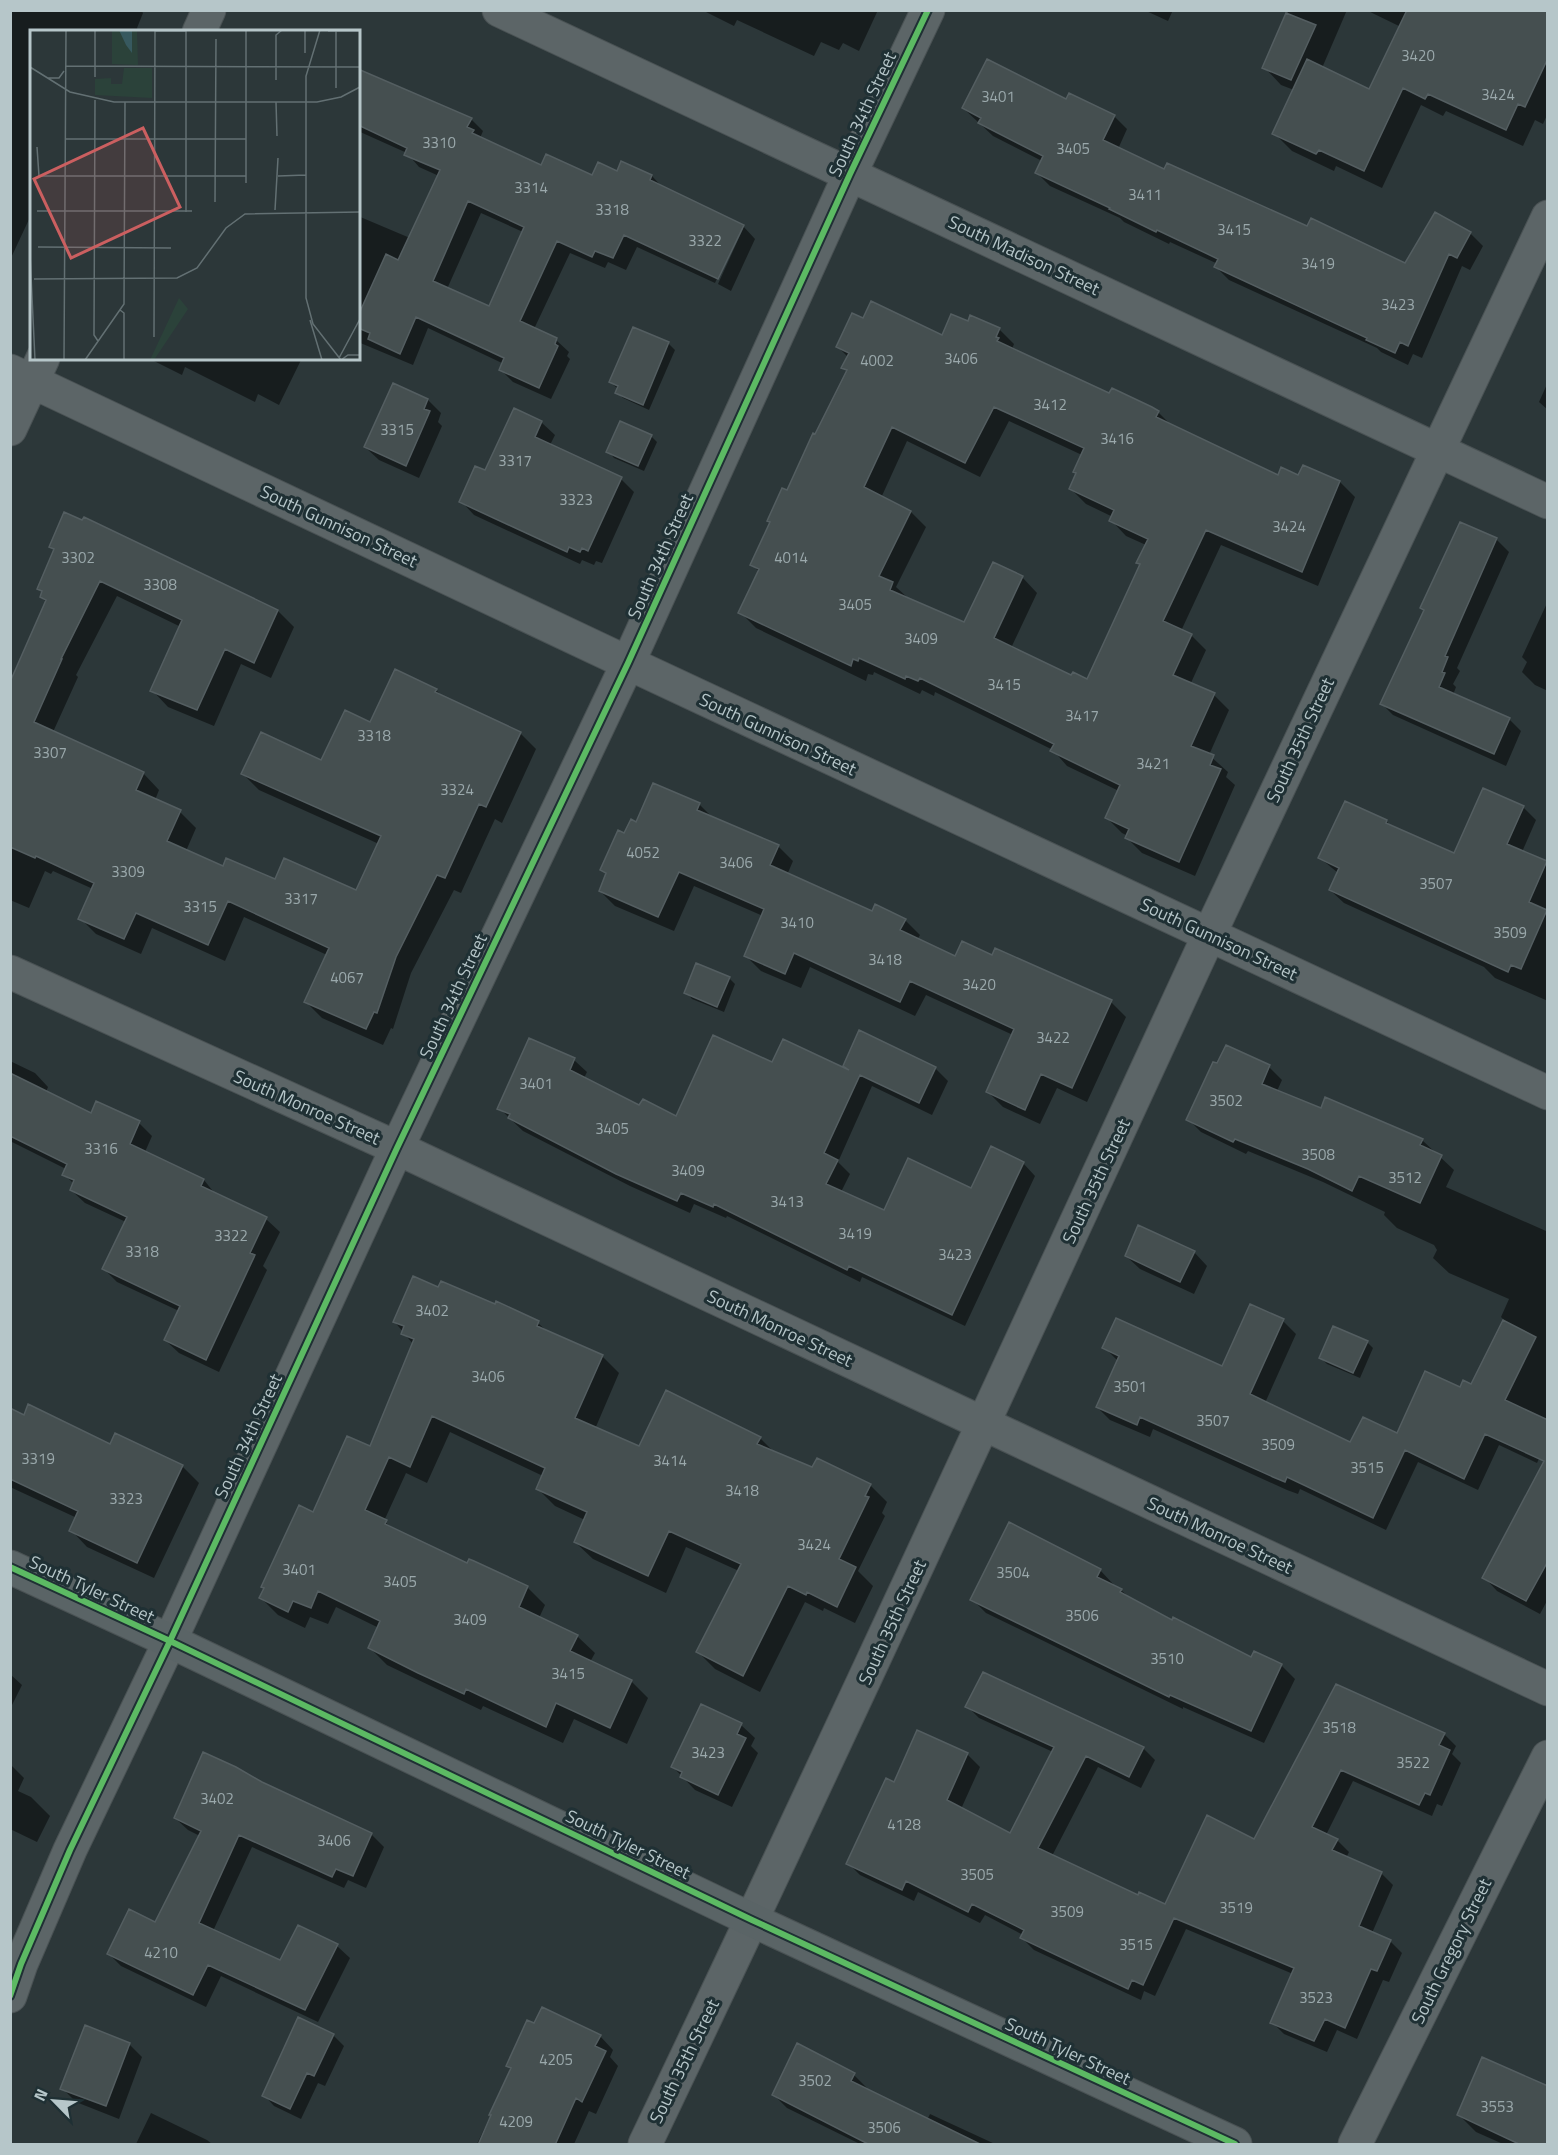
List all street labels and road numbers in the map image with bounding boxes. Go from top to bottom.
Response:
street label: South 34th Street [821,46,903,181]
street label: South Madison Street [944,208,1105,302]
street label: South Gunnison Street [256,478,423,575]
street label: South 34th Street [620,488,700,623]
street label: South 35th Street [1259,672,1341,807]
street label: South Gunnison Street [695,686,862,783]
street label: South Gunnison Street [1136,891,1303,988]
street label: South 34th Street [412,928,494,1063]
street label: South Monroe Street [229,1063,385,1152]
street label: South 35th Street [1055,1113,1137,1248]
street label: South Monroe Street [703,1282,858,1374]
street label: South 34th Street [207,1368,289,1503]
street label: South Monroe Street [1143,1489,1298,1581]
street label: South Tyler Street [25,1548,160,1630]
street label: South 35th Street [851,1554,933,1689]
street label: South Tyler Street [561,1802,695,1886]
street label: South Gregory Street [1404,1873,1498,2028]
street label: South 35th Street [642,1994,726,2128]
street label: South Tyler Street [1001,2010,1136,2092]

